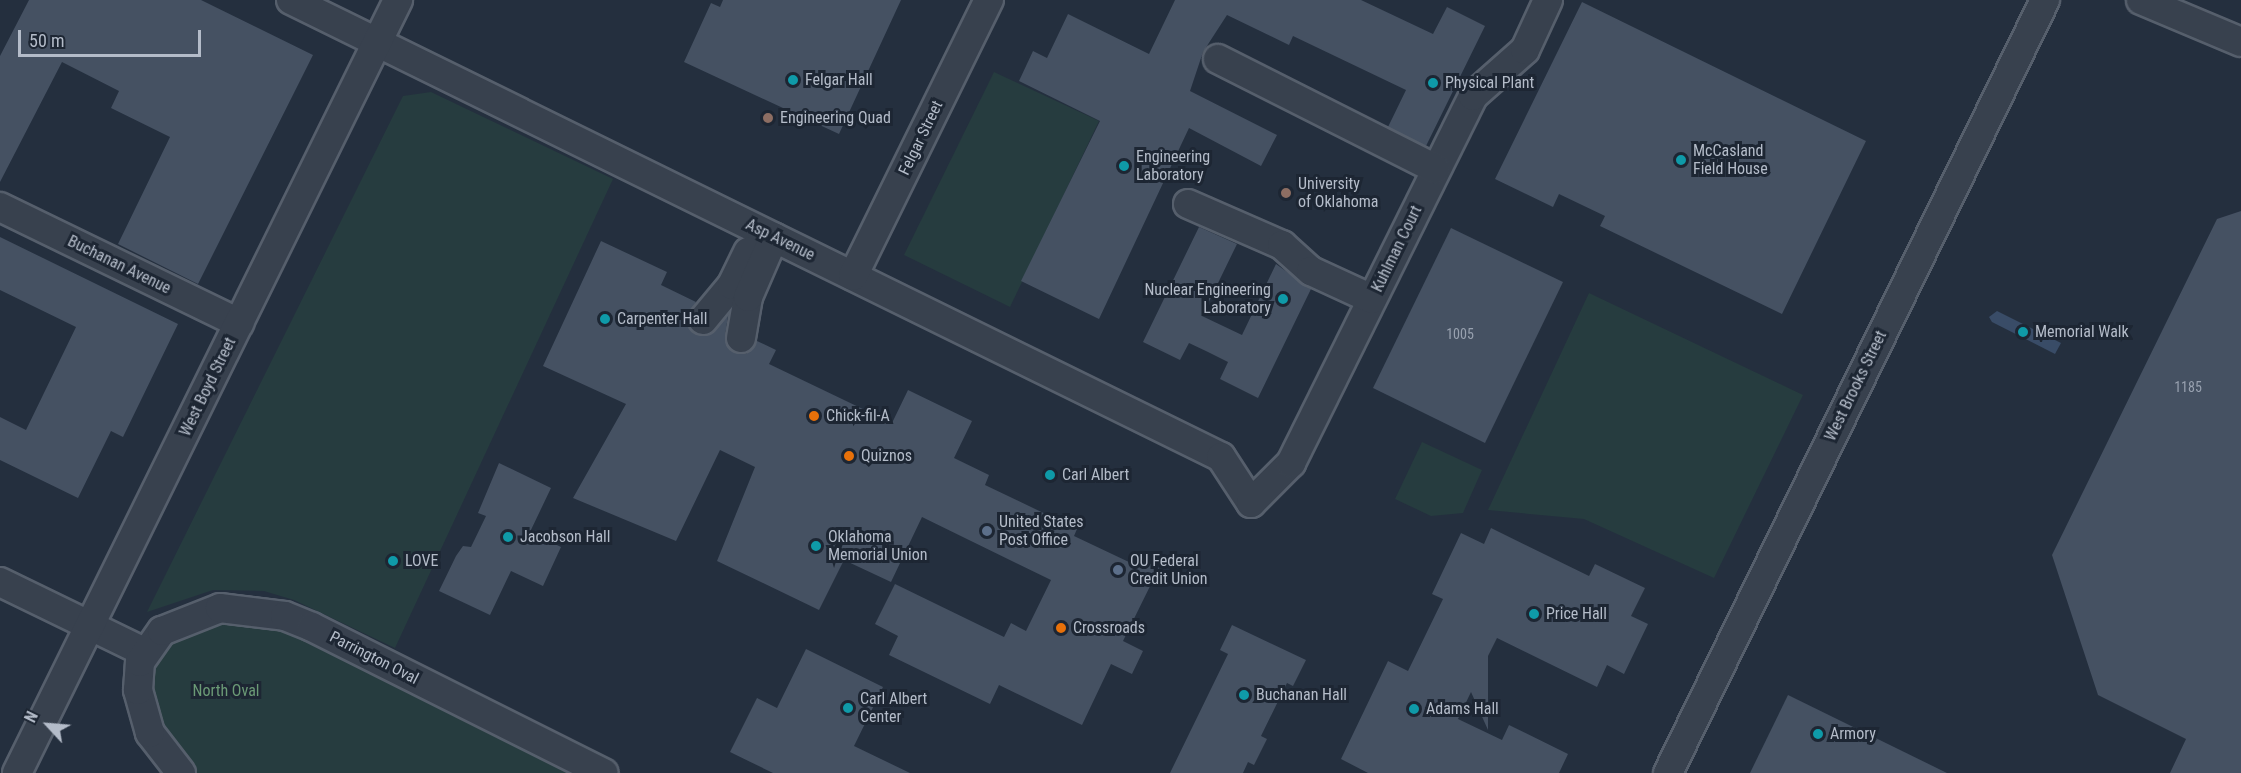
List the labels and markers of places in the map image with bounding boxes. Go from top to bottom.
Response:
place label: Felgar Hall [805,70,873,90]
marker: Felgar Hall [786,73,800,87]
place label: Physical Plant [1445,73,1534,93]
marker: Physical Plant [1426,76,1440,90]
place label: Engineering Quad [780,108,891,128]
marker: Engineering Quad [761,111,775,125]
place label: McCasland Field House [1693,141,1768,179]
place label: Engineering Laboratory [1136,147,1210,185]
marker: McCasland Field House [1674,153,1688,167]
marker: Engineering Laboratory [1117,159,1131,173]
place label: University of Oklahoma [1298,174,1378,212]
marker: University of Oklahoma [1279,186,1293,200]
place label: Nuclear Engineering Laboratory [1144,280,1271,318]
marker: Nuclear Engineering Laboratory [1276,292,1290,306]
place label: Carpenter Hall [617,309,707,329]
marker: Carpenter Hall [598,312,612,326]
place label: Memorial Walk [2035,322,2129,342]
marker: Memorial Walk [2016,325,2030,339]
place label: Chick-fil-A [826,406,890,426]
marker: Chick-fil-A [807,409,821,423]
place label: Quiznos [861,446,912,466]
marker: Quiznos [842,449,856,463]
place label: Carl Albert [1062,465,1129,485]
marker: Carl Albert [1043,468,1057,482]
place label: United States Post Office [999,512,1083,550]
marker: United States Post Office [980,524,994,538]
place label: Jacobson Hall [520,527,610,547]
place label: Oklahoma Memorial Union [828,527,927,565]
marker: Jacobson Hall [501,530,515,544]
marker: Oklahoma Memorial Union [809,539,823,553]
place label: LOVE [405,551,438,571]
place label: OU Federal Credit Union [1130,551,1208,589]
marker: LOVE [386,554,400,568]
marker: OU Federal Credit Union [1111,563,1125,577]
place label: Price Hall [1546,604,1607,624]
marker: Price Hall [1527,607,1541,621]
place label: Crossroads [1073,618,1145,638]
marker: Crossroads [1054,621,1068,635]
place label: Buchanan Hall [1256,685,1347,705]
marker: Buchanan Hall [1237,688,1251,702]
place label: Carl Albert Center [860,689,927,727]
place label: Adams Hall [1426,699,1499,719]
marker: Carl Albert Center [841,701,855,715]
marker: Adams Hall [1407,702,1421,716]
place label: Armory [1830,724,1876,744]
marker: Armory [1811,727,1825,741]

